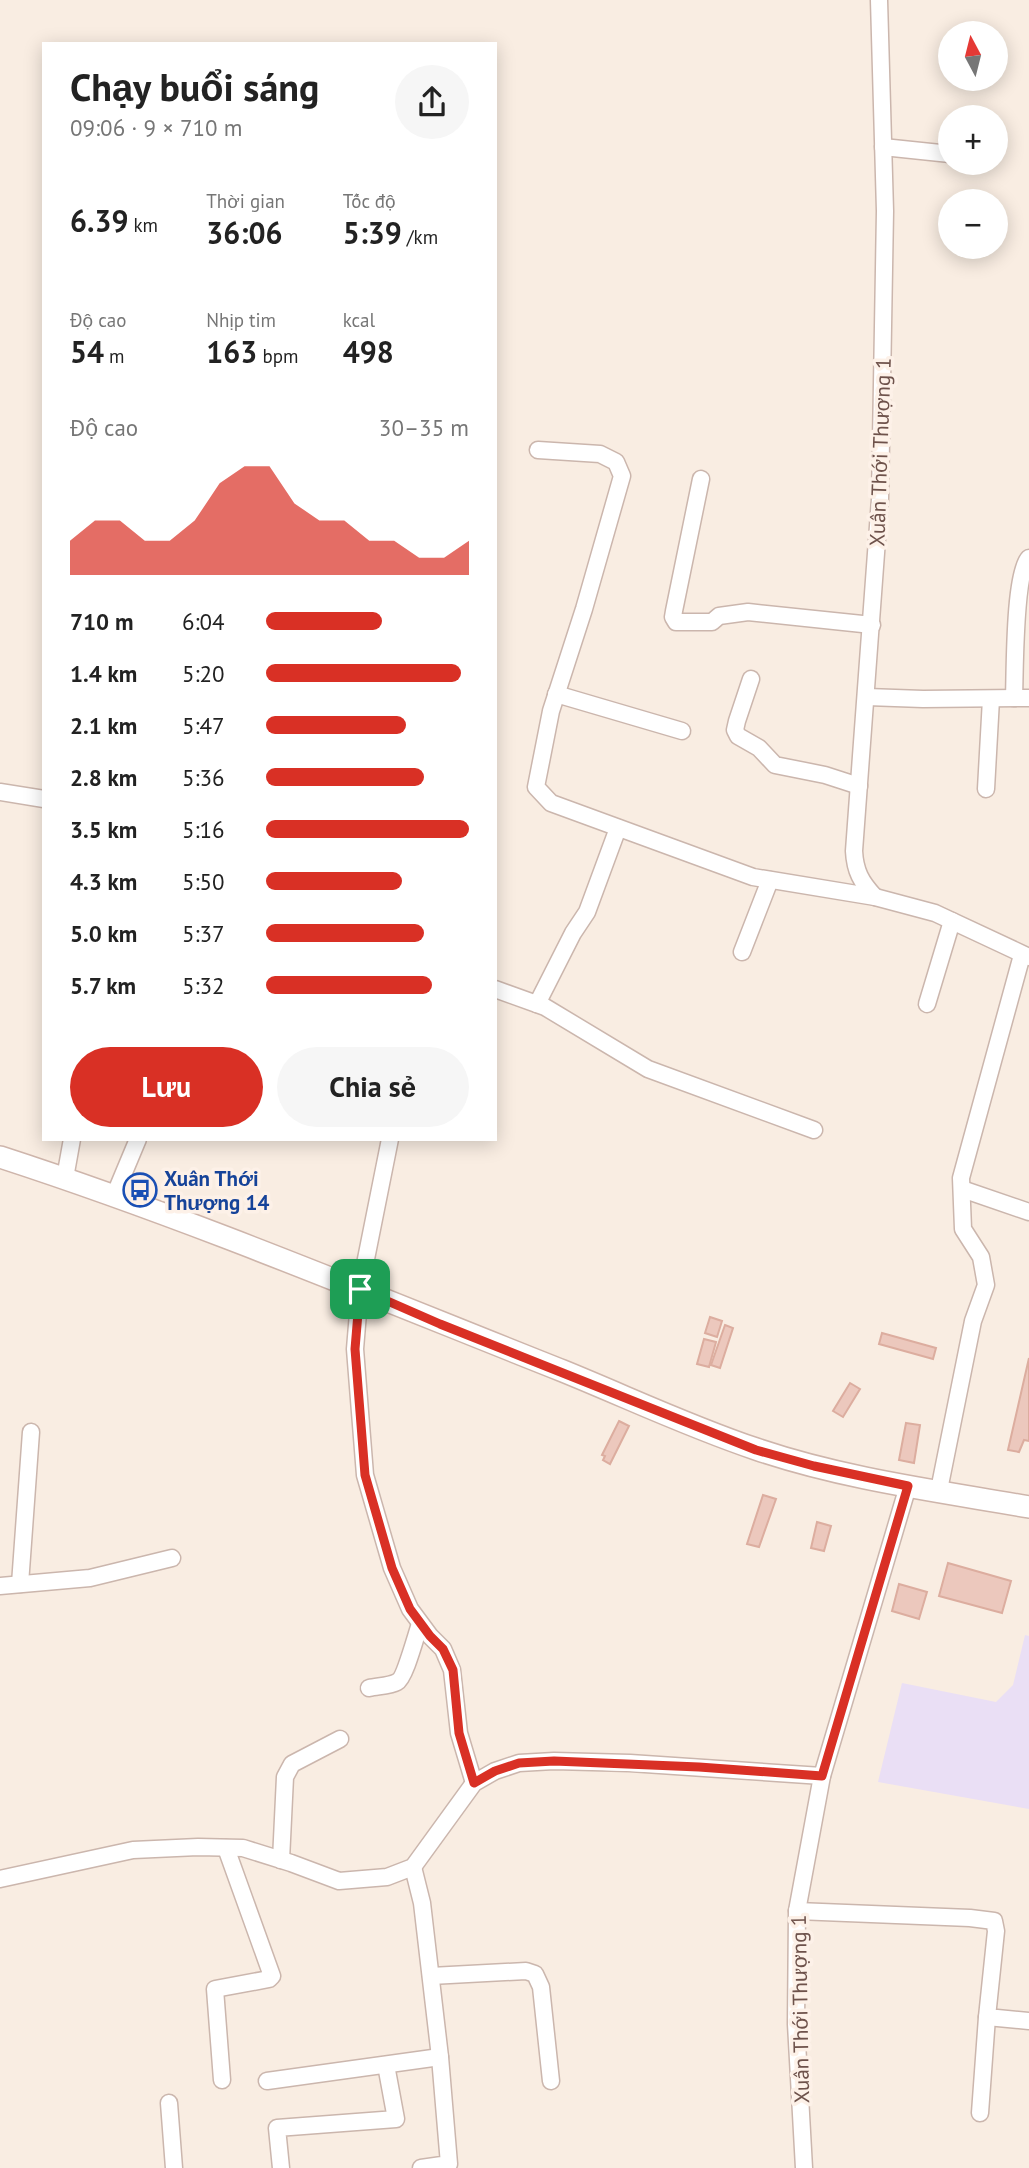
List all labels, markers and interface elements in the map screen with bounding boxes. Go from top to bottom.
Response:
north arrow [938,21,1008,91]
map controls [938,21,1008,259]
text: Chạy buổi sáng [70,62,319,111]
button: share [395,65,469,139]
button: + [938,105,1008,175]
text: 09:06 · 9 × 710 m [70,113,242,142]
text: Thời gian [206,189,285,213]
text: Tốc độ [343,189,395,213]
button: − [938,189,1008,259]
text: 6.39 [70,201,128,240]
text: km [128,213,158,237]
text: 36:06 [206,213,282,252]
text: 5:39 [343,213,402,252]
text: /km [402,225,438,249]
text: Độ cao [70,308,126,332]
text: Nhịp tim [206,308,276,332]
text: kcal [343,308,375,332]
text: 54 [70,332,104,371]
text: 163 [206,332,257,371]
text: 498 [343,332,394,371]
text: m [104,344,125,368]
text: bpm [257,344,298,368]
street label: Xuân Thới Thượng 1 [863,357,897,547]
text: Độ cao [70,413,138,442]
text: 30–35 m [379,413,469,442]
text: 710 m [70,607,133,636]
text: 6:04 [182,607,225,636]
text: 1.4 km [70,659,137,688]
text: 5:20 [182,659,225,688]
text: 2.1 km [70,711,137,740]
text: 5:47 [182,711,225,740]
text: 2.8 km [70,763,137,792]
text: 5:36 [182,763,225,792]
text: 3.5 km [70,815,137,844]
text: 5:16 [182,815,225,844]
text: 4.3 km [70,867,137,896]
text: 5:50 [182,867,225,896]
text: 5.0 km [70,919,137,948]
text: 5:37 [182,919,225,948]
text: 5.7 km [70,971,136,1000]
text: 5:32 [182,971,225,1000]
button: Lưu [70,1047,263,1127]
button: Chia sẻ [277,1047,469,1127]
place label: Xuân Thới Thượng 14 [164,1165,269,1216]
bus stop icon: Xuân Thới Thượng 14 [121,1171,159,1209]
pin [330,1259,390,1319]
icon: arrive [341,1270,379,1308]
street label: Xuân Thới Thượng 1 [785,1914,815,2104]

